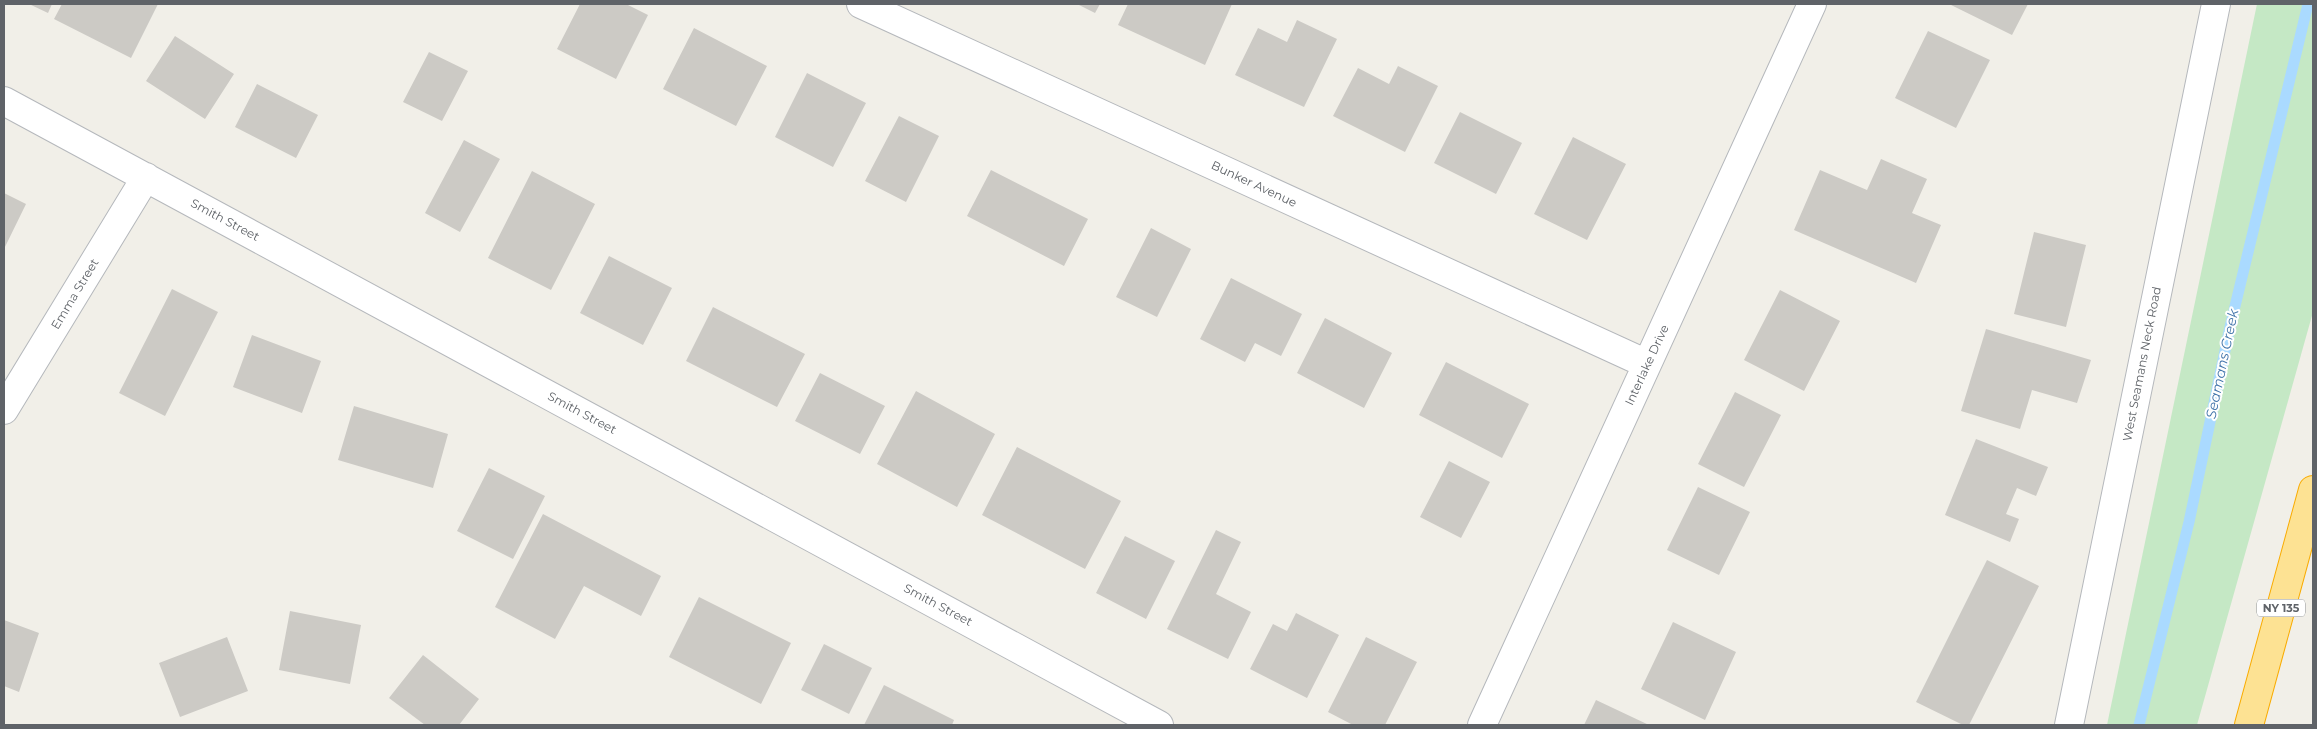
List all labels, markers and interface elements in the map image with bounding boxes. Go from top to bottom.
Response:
street label: Bunker Avenue [1209,157,1299,210]
street label: Smith Street [188,195,262,244]
street label: Emma Street [48,255,102,332]
street label: West Seamans Neck Road [2119,285,2164,443]
water label: Seamans Creek [2202,307,2243,420]
street label: Interlake Drive [1621,322,1672,408]
street label: Smith Street [545,388,619,437]
street label: Smith Street [901,580,975,629]
road number: NY 135 [2257,600,2305,616]

